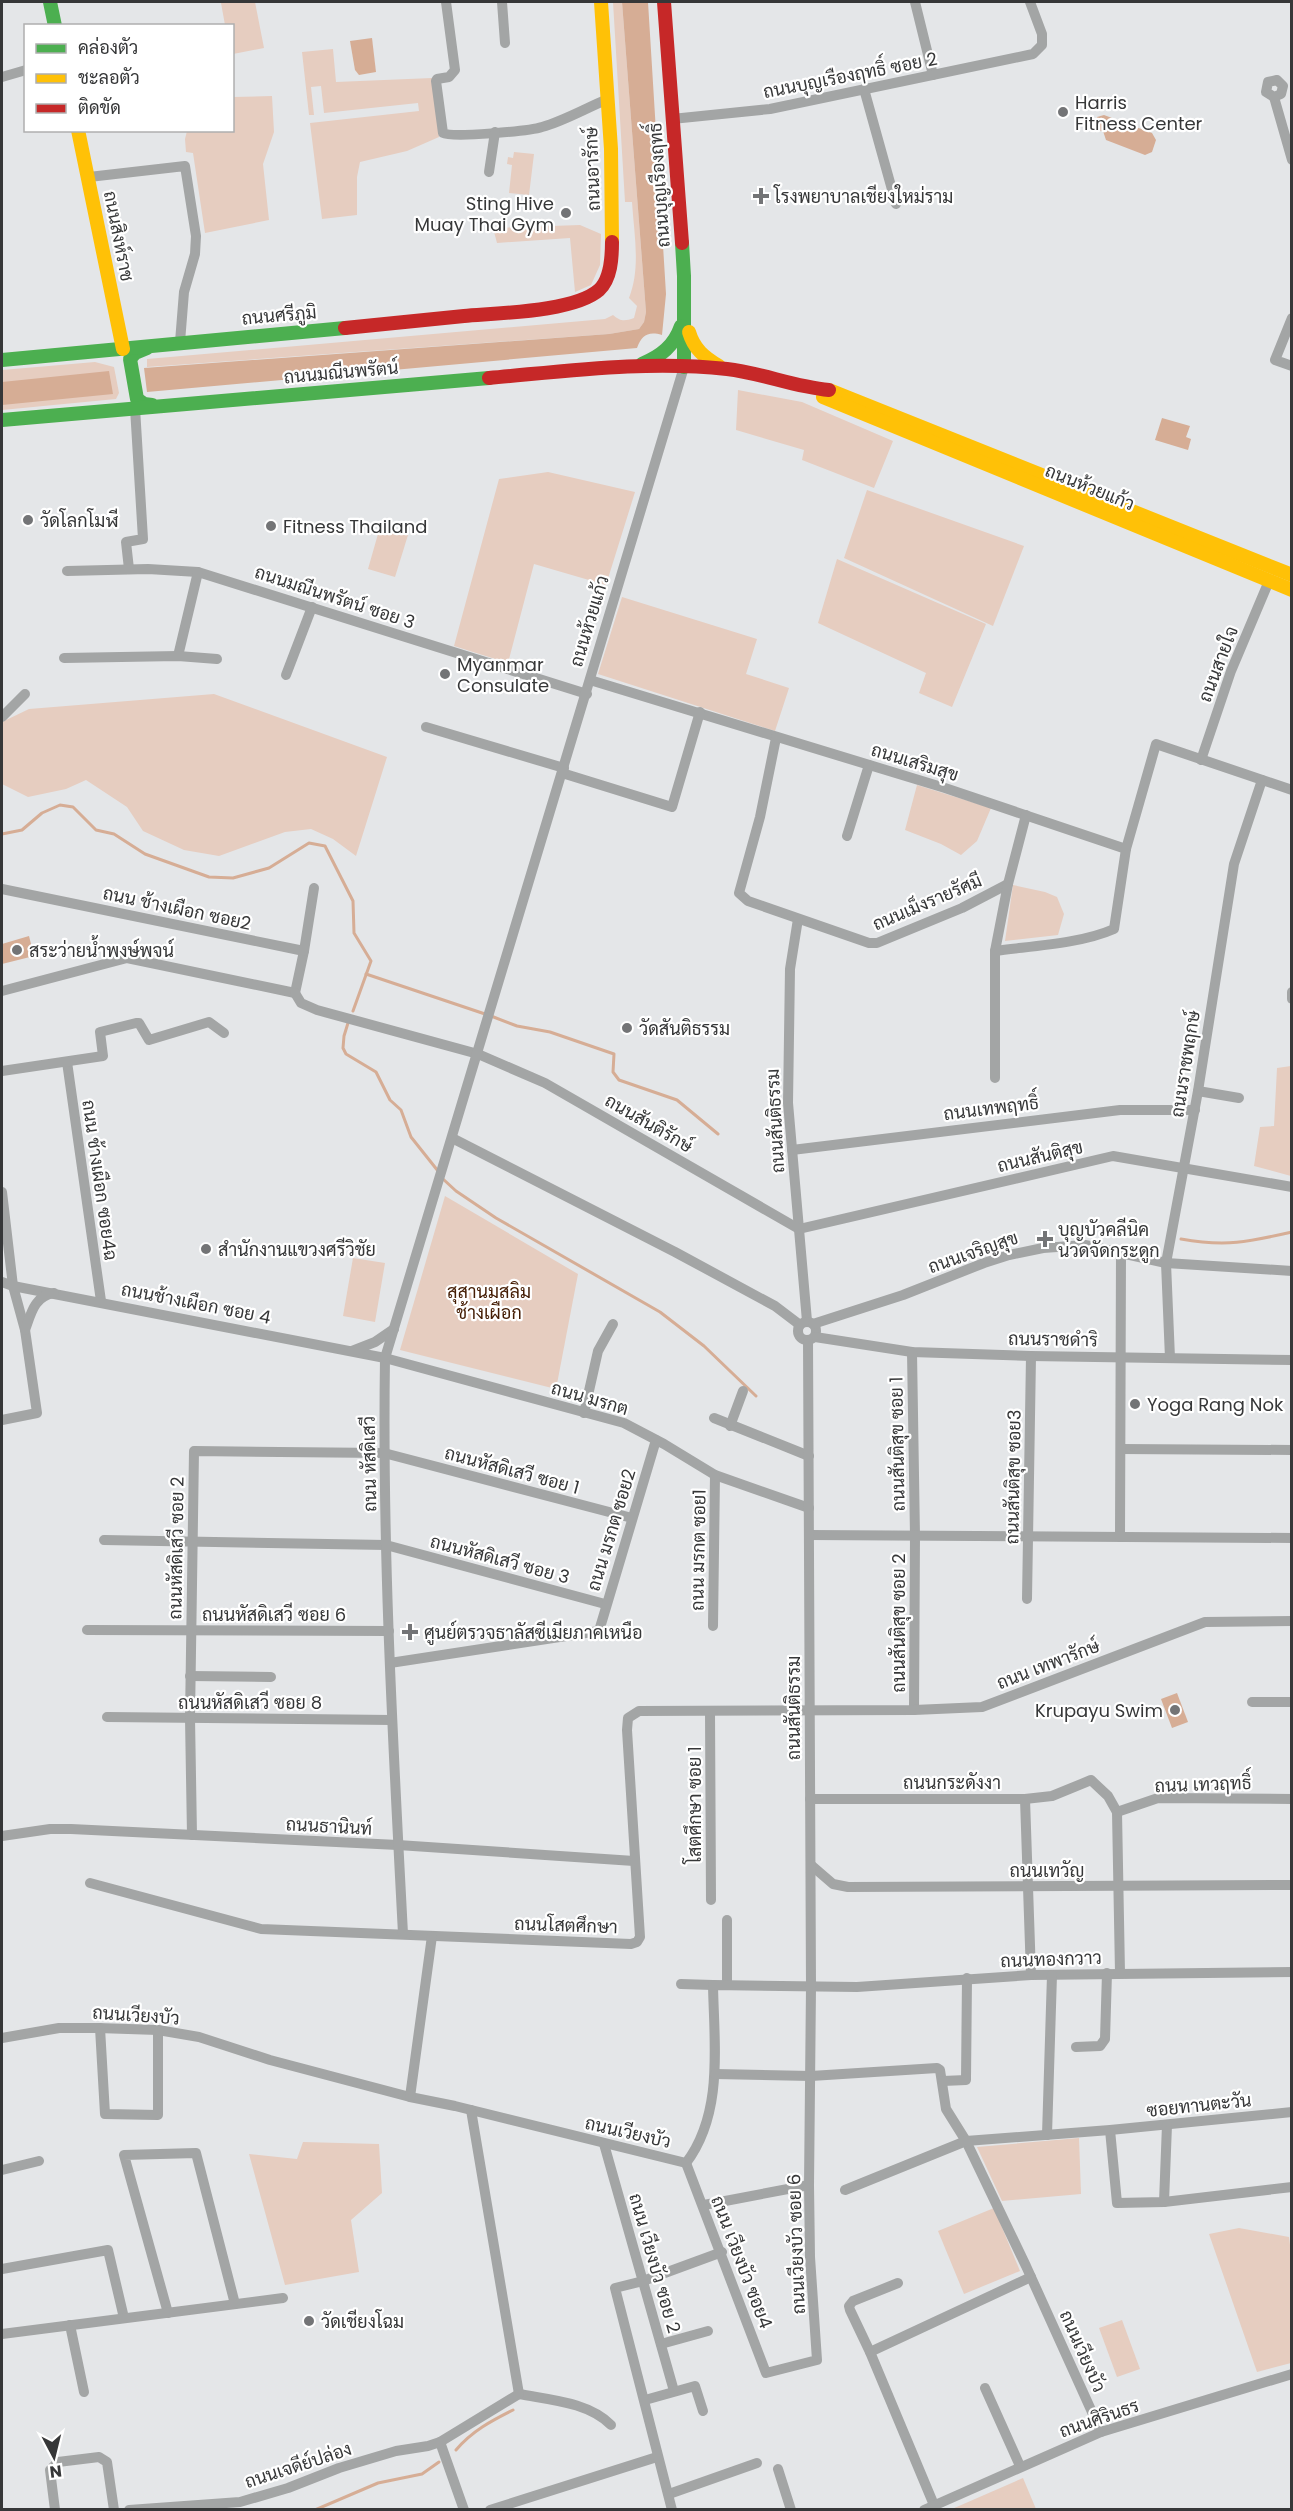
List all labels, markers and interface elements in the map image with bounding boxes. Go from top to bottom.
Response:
legend [24,24,234,132]
text: คล่องตัว [78,35,138,60]
street label: ถนนบุญเรืองฤทธิ์ ซอย 2 [760,43,939,104]
text: ชะลอตัว [78,65,140,90]
place label: Harris Fitness Center [1075,90,1203,136]
text: ติดขัด [78,95,121,120]
marker: Harris Fitness Center [1056,105,1070,119]
street label: ถนนบุญเรืองฤทธิ์ [639,122,676,248]
street label: ถนนอารักษ์ [578,126,606,211]
place label: โรงพยาบาลเชียงใหม่ราม [773,184,953,209]
marker: โรงพยาบาลเชียงใหม่ราม [752,187,770,205]
street label: ถนนสิงห์ราช [98,189,140,284]
place label: Sting Hive Muay Thai Gym [415,191,554,237]
marker: Sting Hive Muay Thai Gym [559,206,573,220]
street label: ถนนศรีภูมิ [241,299,318,332]
street label: ถนนมณีนพรัตน์ [283,355,399,389]
street label: ถนนห้วยแก้ว [1042,458,1138,516]
place label: วัดโลกโมฬี [40,508,118,533]
marker: วัดโลกโมฬี [21,513,35,527]
place label: Fitness Thailand [283,514,427,539]
marker: Fitness Thailand [264,519,278,533]
street label: ถนนมณีนพรัตน์ ซอย 3 [252,559,418,635]
street label: ถนนห้วยแก้ว [563,572,615,670]
street label: ถนนสายใจ [1192,622,1244,706]
place label: Myanmar Consulate [457,652,549,698]
marker: Myanmar Consulate [438,667,452,681]
street label: ถนนเสริมสุข [868,737,962,787]
street label: ถนนเม็งรายรัศมี [868,867,986,936]
street label: ถนน ช้างเผือก ซอย2 [101,880,253,936]
place label: สระว่ายน้ำพงษ์พจน์ [29,935,174,963]
marker: สระว่ายน้ำพงษ์พจน์ [10,943,24,957]
street label: ถนนราชพฤกษ์ [1164,1008,1206,1119]
place label: วัดสันติธรรม [639,1016,730,1041]
marker: วัดสันติธรรม [620,1021,634,1035]
street label: ถนนสันติธรรม [760,1068,790,1174]
street label: ถนนเทพฤทธิ์ [942,1087,1040,1126]
street label: ถนนสันติรักษ์ [601,1088,698,1159]
street label: ถนน ช้างเผือก ซอย4ฉ [76,1098,124,1262]
street label: ถนนสันติสุข [995,1134,1085,1178]
place label: บุญบัวคลีนิค นวดจัดกระดูก [1058,1217,1160,1264]
street label: ถนนเจริญสุข [925,1225,1021,1279]
marker: บุญบัวคลีนิค นวดจัดกระดูก [1036,1230,1054,1248]
place label: สำนักงานแขวงศรีวิชัย [218,1237,376,1262]
marker: สำนักงานแขวงศรีวิชัย [199,1242,213,1256]
street label: ถนนช้างเผือก ซอย 4 [119,1276,273,1330]
park label: สุสานมุสลิม ช้างเผือก [447,1279,531,1325]
street label: ถนนราชดำริ [1008,1326,1098,1352]
street label: ถนน มรกต [548,1375,632,1421]
street label: ถนนสันติสุข ซอย 1 [883,1376,911,1512]
place label: Yoga Rang Nok [1147,1392,1284,1417]
marker: Yoga Rang Nok [1128,1397,1142,1411]
street label: ถนนสันติสุข ซอย3 [999,1409,1027,1545]
street label: ถนน หัสดิเสวี [356,1416,382,1512]
street label: ถนนหัสดิเสวี ซอย 1 [442,1440,582,1500]
street label: ถนน มรกต ซอย2 [581,1466,641,1594]
street label: ถนนหัสดิเสวี ซอย 2 [162,1476,190,1620]
street label: ถนน มรกต ซอย1 [684,1489,712,1611]
street label: ถนนหัสดิเสวี ซอย 3 [428,1528,572,1590]
street label: ถนนสันติสุข ซอย 2 [886,1553,911,1693]
street label: ถนนหัสดิเสวี ซอย 6 [202,1602,346,1627]
place label: ศูนย์ตรวจธาลัสซีเมียภาคเหนือ [424,1620,643,1646]
marker: ศูนย์ตรวจธาลัสซีเมียภาคเหนือ [401,1623,419,1641]
street label: ถนน เทพารักษ์ [993,1633,1104,1695]
street label: ถนนสันติธรรม [781,1656,806,1760]
street label: ถนนหัสดิเสวี ซอย 8 [178,1690,322,1715]
place label: Krupayu Swim [1035,1698,1163,1723]
marker: Krupayu Swim [1168,1703,1182,1717]
street label: โสตศึกษา ซอย 1 [682,1746,707,1865]
street label: ถนน เทวฤทธิ์ [1154,1767,1252,1798]
street label: ถนนกระดังงา [903,1770,1001,1795]
street label: ถนนธานินท์ [285,1811,373,1841]
street label: ถนนเทวัญ [1010,1858,1084,1883]
street label: ถนนโสตศึกษา [514,1911,618,1939]
street label: ถนนทองกวาว [1000,1945,1102,1973]
street label: ถนนเวียงบัว [91,1999,181,2031]
street label: ซอยทานตะวัน [1145,2087,1253,2123]
street label: ถนนเวียงบัว [583,2110,673,2154]
street label: ถนนเวียงบัว ซอย 6 [781,2173,811,2315]
street label: ถนน เวียงบัว ซอย 2 [623,2190,687,2336]
street label: ถนน เวียงบัว ซอย4 [705,2192,779,2332]
street label: ถนนเวียงบัว [1054,2306,1112,2396]
place label: วัดเชียงโฉม [321,2309,404,2334]
marker: วัดเชียงโฉม [302,2314,316,2328]
street label: ถนนศิรินธร [1056,2393,1143,2443]
north arrow [24,2427,84,2487]
street label: ถนนเจดีย์ปล่อง [241,2436,355,2494]
text: N [48,2459,63,2484]

